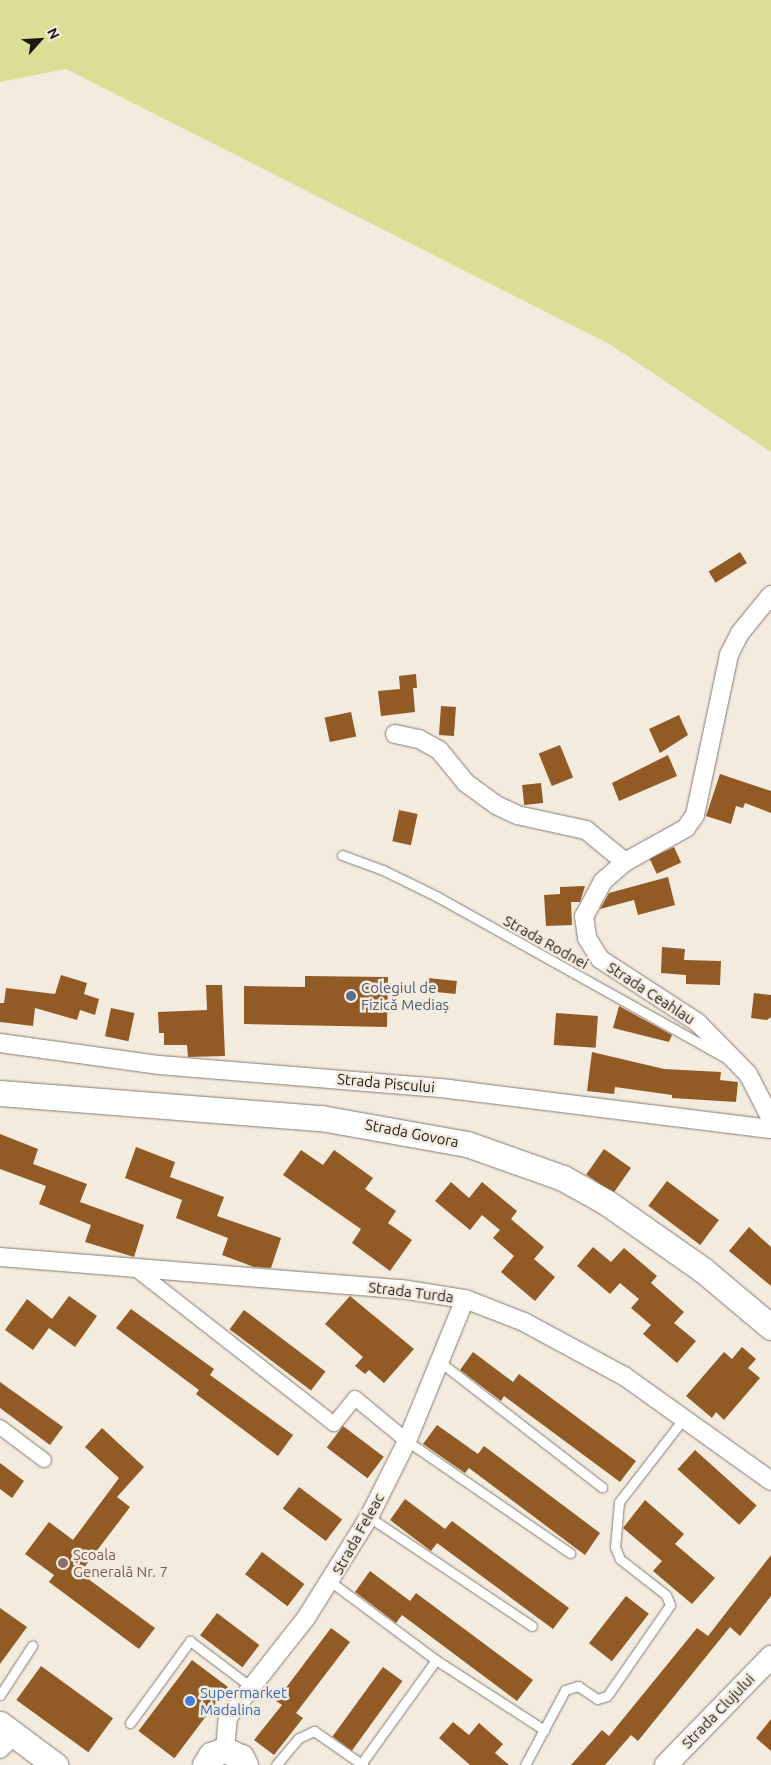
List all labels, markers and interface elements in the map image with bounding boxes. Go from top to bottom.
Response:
north arrow [15,15,65,65]
text: N [44,25,63,42]
street label: Strada Rodnei [500,911,592,973]
street label: Strada Ceahlau [604,958,698,1028]
place label: Colegiul de Fizică Mediaș [361,978,449,1013]
marker: Colegiul de Fizică Mediaș [345,990,357,1002]
street label: Strada Piscului [336,1070,436,1096]
street label: Strada Govora [364,1115,460,1151]
street label: Strada Turda [367,1278,455,1306]
street label: Strada Feleac [328,1490,388,1578]
place label: Școala Generală Nr. 7 [73,1545,168,1580]
marker: Școala Generală Nr. 7 [57,1557,69,1569]
street label: Strada Clujului [678,1670,758,1752]
place label: Supermarket Madalina [200,1683,287,1718]
marker: Supermarket Madalina [184,1695,196,1707]

